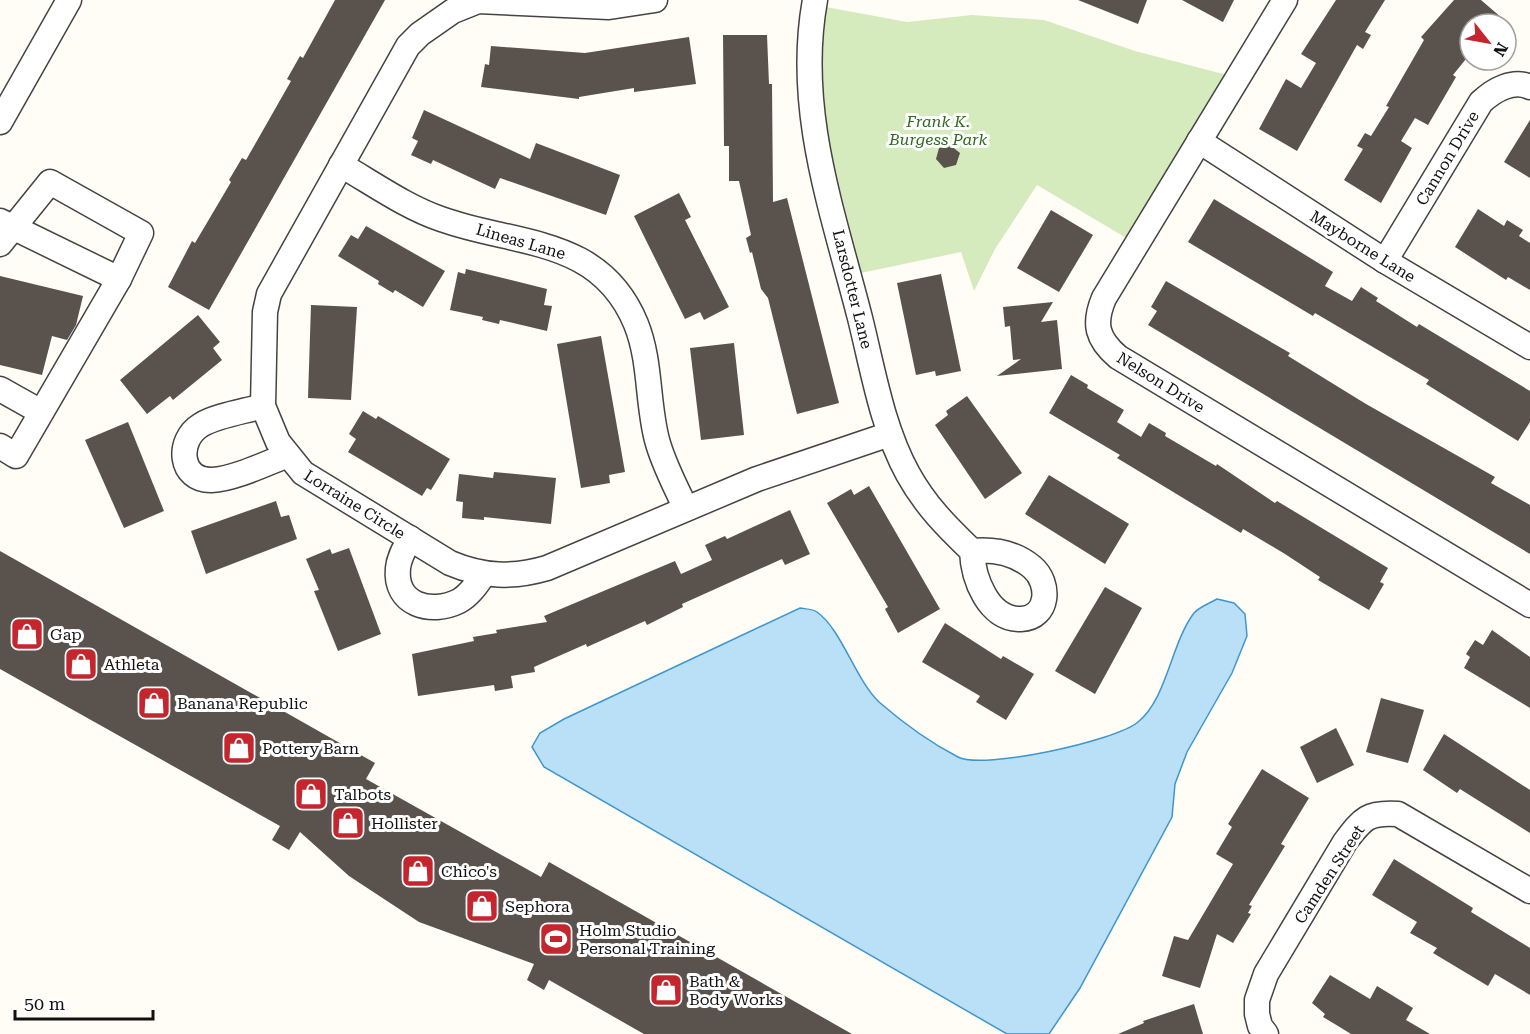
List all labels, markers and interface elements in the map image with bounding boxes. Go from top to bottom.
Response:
north arrow [1458,12,1518,72]
text: N [1489,39,1512,60]
street label: Cannon Drive [1412,107,1483,209]
park label: Frank K. Burgess Park [888,112,987,149]
street label: Mayborne Lane [1307,206,1419,287]
street label: Lineas Lane [474,220,568,263]
street label: Larsdotter Lane [829,228,877,351]
street label: Nelson Drive [1113,348,1208,417]
street label: Lorraine Circle [301,466,409,543]
shop icon: Gap [9,616,45,652]
place label: Gap [50,625,82,644]
shop icon: Athleta [63,646,99,682]
place label: Athleta [104,655,160,674]
shop icon: Banana Republic [136,685,172,721]
place label: Banana Republic [177,694,308,713]
shop icon: Pottery Barn [221,730,257,766]
place label: Pottery Barn [262,739,359,758]
shop icon: Talbots [293,776,329,812]
place label: Talbots [334,785,391,804]
shop icon: Hollister [330,805,366,841]
place label: Hollister [371,814,438,833]
street label: Camden Street [1290,821,1368,927]
shop icon: Chico's [400,853,436,889]
place label: Chico's [441,862,497,881]
shop icon: Sephora [464,888,500,924]
place label: Sephora [505,897,570,916]
sports icon: Holm Studio Personal Training [538,921,574,957]
place label: Holm Studio Personal Training [579,921,716,958]
shop icon: Bath & Body Works [648,972,684,1008]
place label: Bath & Body Works [689,972,783,1009]
scale bar [15,983,153,1021]
text: 50 m [24,993,65,1014]

